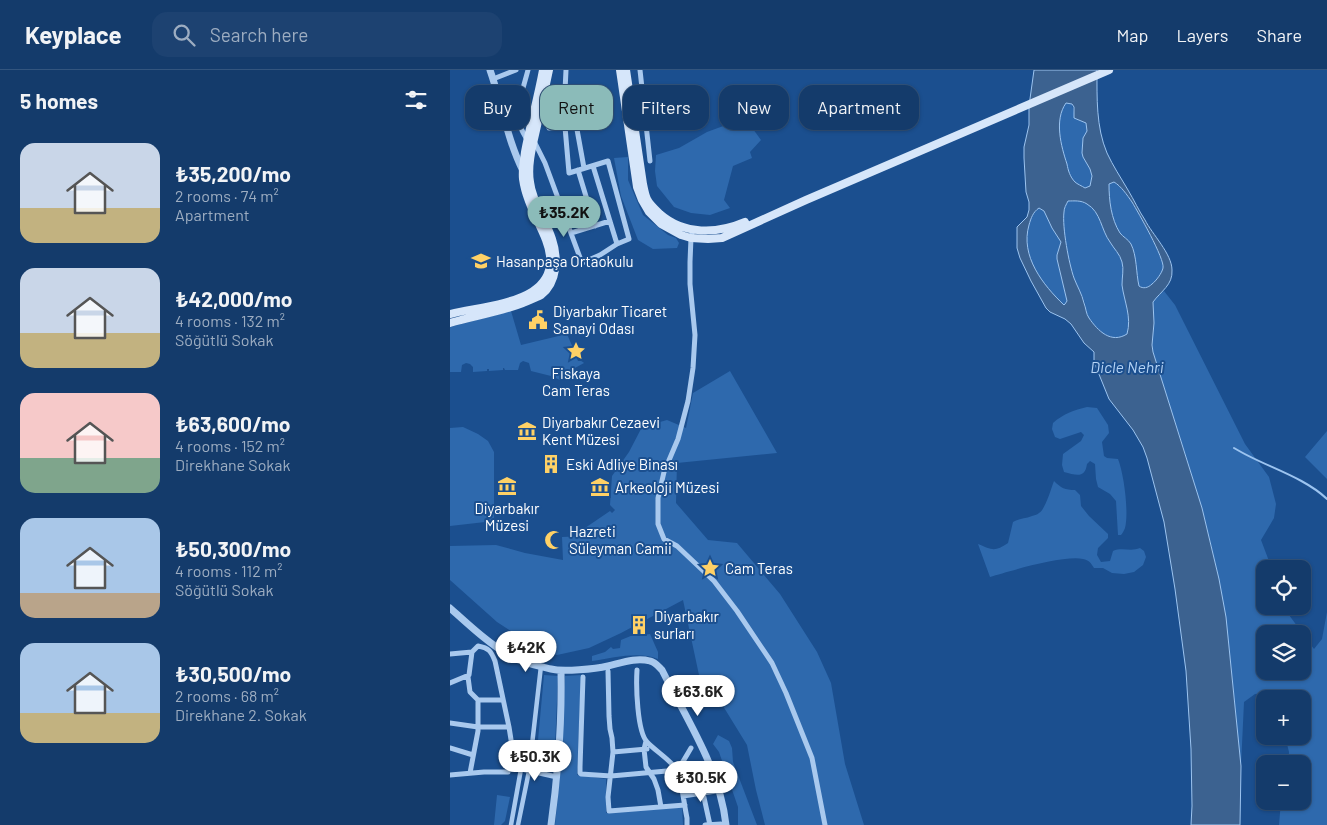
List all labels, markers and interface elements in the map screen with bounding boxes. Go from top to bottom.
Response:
search box [152,12,502,57]
text: Keyplace [25,20,122,49]
icon: search [170,21,198,49]
text: Search here [210,23,308,46]
text: Map [1116,24,1148,46]
text: Layers [1176,24,1229,46]
text: Share [1257,24,1302,46]
chip: Buy [465,85,530,130]
chip: Rent [540,85,613,130]
chip: Filters [623,85,709,130]
chip: New [719,85,789,130]
chip: Apartment [799,85,919,130]
icon: filters [402,86,430,114]
text: 5 homes [20,88,98,113]
text: ₺35,200/mo [175,161,291,186]
icon: home [60,163,120,223]
text: 2 rooms · 74 m² [175,186,279,205]
pin: ₺35.2K [523,196,605,238]
text: ₺35.2K [539,202,589,221]
text: Apartment [175,205,250,224]
school or university icon: Hasanpaşa Ortaokulu [470,250,492,272]
place label: Hasanpaşa Ortaokulu [496,252,634,270]
text: ₺42,000/mo [175,286,293,311]
icon: home [60,288,120,348]
place label: Diyarbakır Ticaret Sanayi Odası [553,302,667,337]
public building icon: Diyarbakır Ticaret Sanayi Odası [527,309,549,331]
text: 4 rooms · 132 m² [175,311,285,330]
text: Söğütlü Sokak [175,330,274,349]
place icon: Fiskaya Cam Teras [565,340,587,362]
water label: Dicle Nehri [1090,357,1164,376]
place label: Fiskaya Cam Teras [542,364,610,399]
text: ₺63,600/mo [175,411,291,436]
icon: home [60,413,120,473]
place label: Diyarbakır Cezaevi Kent Müzesi [542,413,660,448]
museum icon: Diyarbakır Cezaevi Kent Müzesi [516,420,538,442]
text: 4 rooms · 152 m² [175,436,285,455]
building icon: Eski Adliye Binası [540,453,562,475]
text: Direkhane Sokak [175,455,290,474]
place label: Eski Adliye Binası [566,455,678,473]
museum icon: Diyarbakır Müzesi [496,475,518,497]
museum icon: Arkeoloji Müzesi [589,476,611,498]
place label: Arkeoloji Müzesi [615,478,719,496]
place label: Diyarbakır Müzesi [475,499,540,534]
place label: Hazreti Süleyman Camii [569,522,672,557]
mosque icon: Hazreti Süleyman Camii [543,529,565,551]
text: ₺50,300/mo [175,536,291,561]
icon: home [60,538,120,598]
place icon: Cam Teras [699,557,721,579]
place label: Cam Teras [725,559,793,577]
map controls [1256,560,1311,810]
button: locate [1256,560,1311,615]
text: 4 rooms · 112 m² [175,561,282,580]
text: Söğütlü Sokak [175,580,274,599]
place label: Diyarbakır surları [654,607,720,642]
building icon: Diyarbakır surları [628,614,650,636]
button: layers [1256,625,1311,680]
pin: ₺42K [496,630,556,673]
text: ₺42K [506,637,546,656]
text: ₺30,500/mo [175,661,291,686]
icon: home [60,663,120,723]
pin: ₺63.6K [657,674,739,717]
text: ₺63.6K [673,681,723,700]
text: 2 rooms · 68 m² [175,686,279,705]
button: + [1256,690,1311,745]
text: Direkhane 2. Sokak [175,705,307,724]
pin: ₺50.3K [494,740,576,782]
text: ₺50.3K [509,746,561,765]
button: − [1256,755,1311,810]
pin: ₺30.5K [660,760,742,803]
text: ₺30.5K [675,767,727,786]

